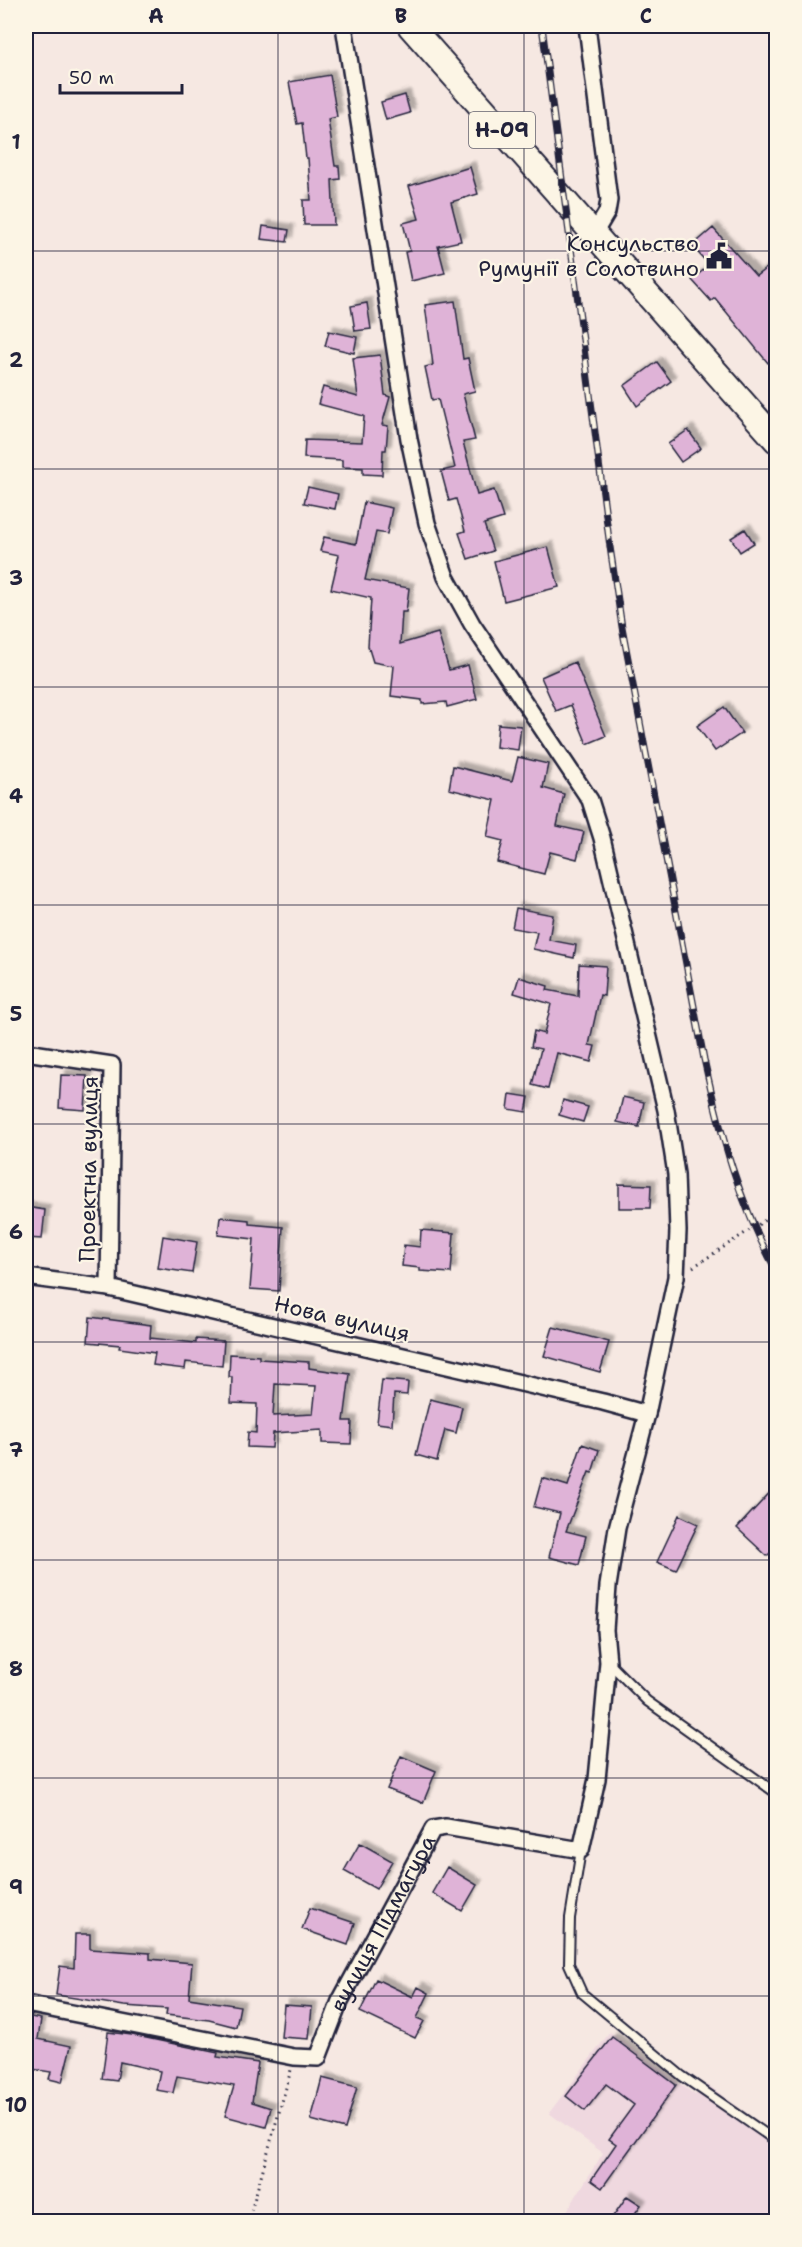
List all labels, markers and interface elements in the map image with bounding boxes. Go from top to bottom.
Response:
text: A [148,3,164,29]
text: B [395,3,407,29]
text: C [640,3,652,29]
scale bar [60,57,182,95]
text: 50 m [69,66,114,90]
road number: Н-09 [469,112,535,148]
text: 1 [11,129,21,155]
place label: Консульство Румунії в Солотвино [478,229,699,283]
public building icon: Консульство Румунії в Солотвино [704,241,734,271]
text: 2 [9,347,23,373]
text: 3 [9,565,23,591]
text: 4 [9,783,23,809]
text: 5 [10,1001,22,1027]
street label: Проектна вулиця [72,1076,105,1262]
text: 6 [9,1219,23,1245]
street label: Нова вулиця [271,1289,413,1348]
text: 7 [9,1437,23,1463]
text: 8 [9,1656,23,1682]
street label: вулиця Підмагура [323,1829,442,2016]
text: 9 [9,1874,23,1900]
text: 10 [5,2092,27,2118]

